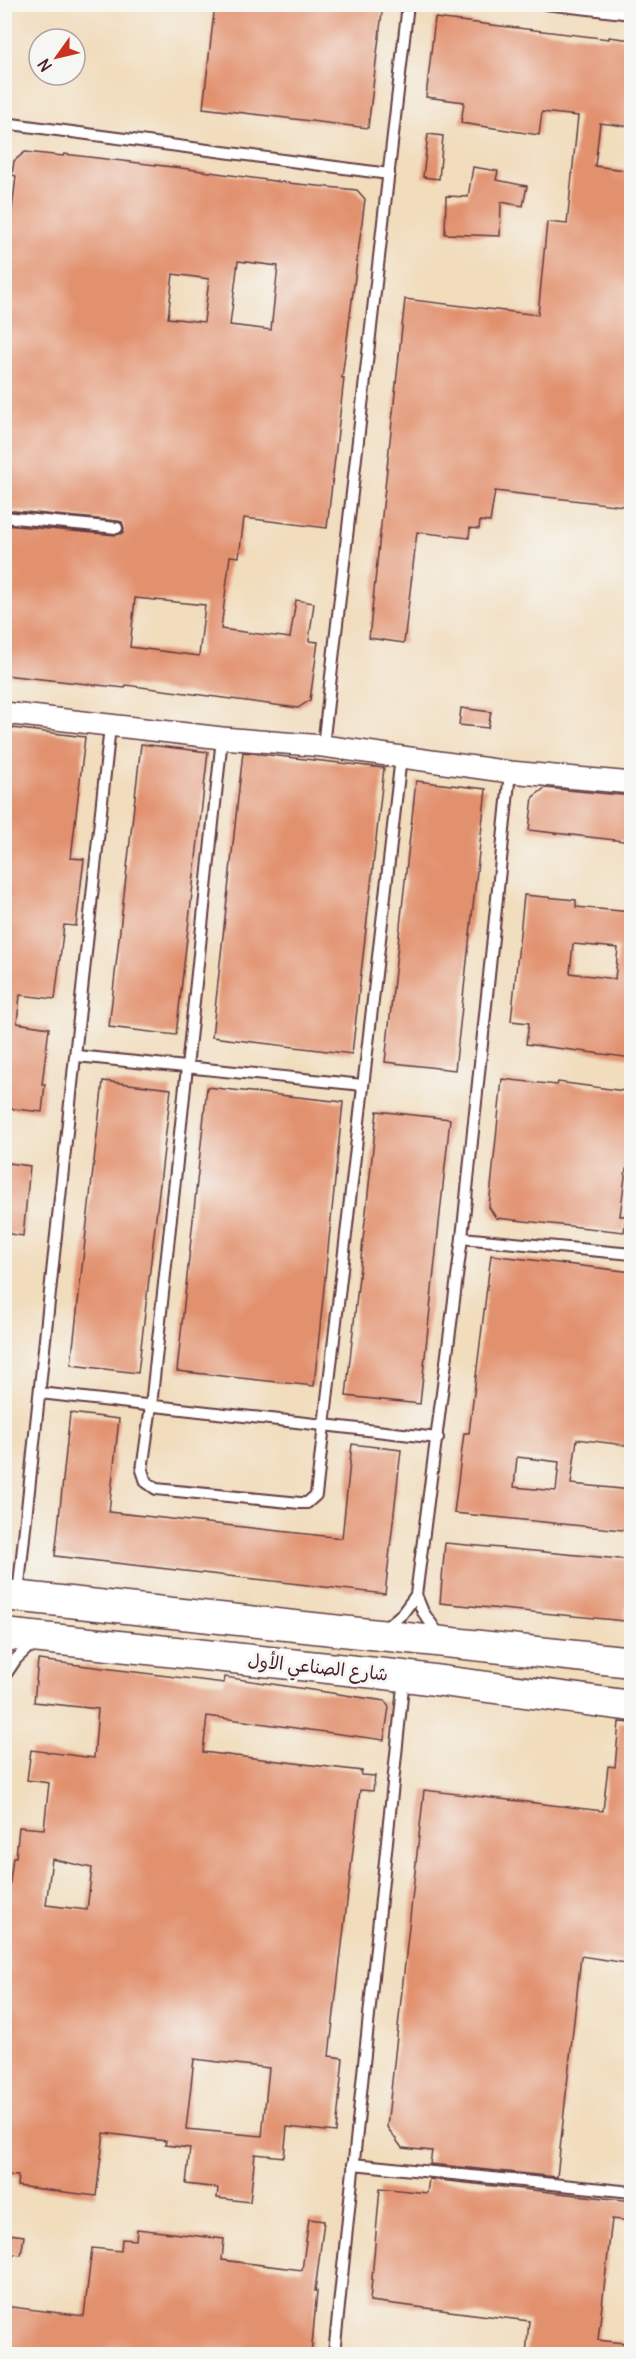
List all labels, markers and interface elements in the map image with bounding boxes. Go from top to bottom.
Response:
north arrow [27,27,87,87]
text: N [33,55,56,76]
street label: شارع الصناعي الأول [246,1648,389,1691]

